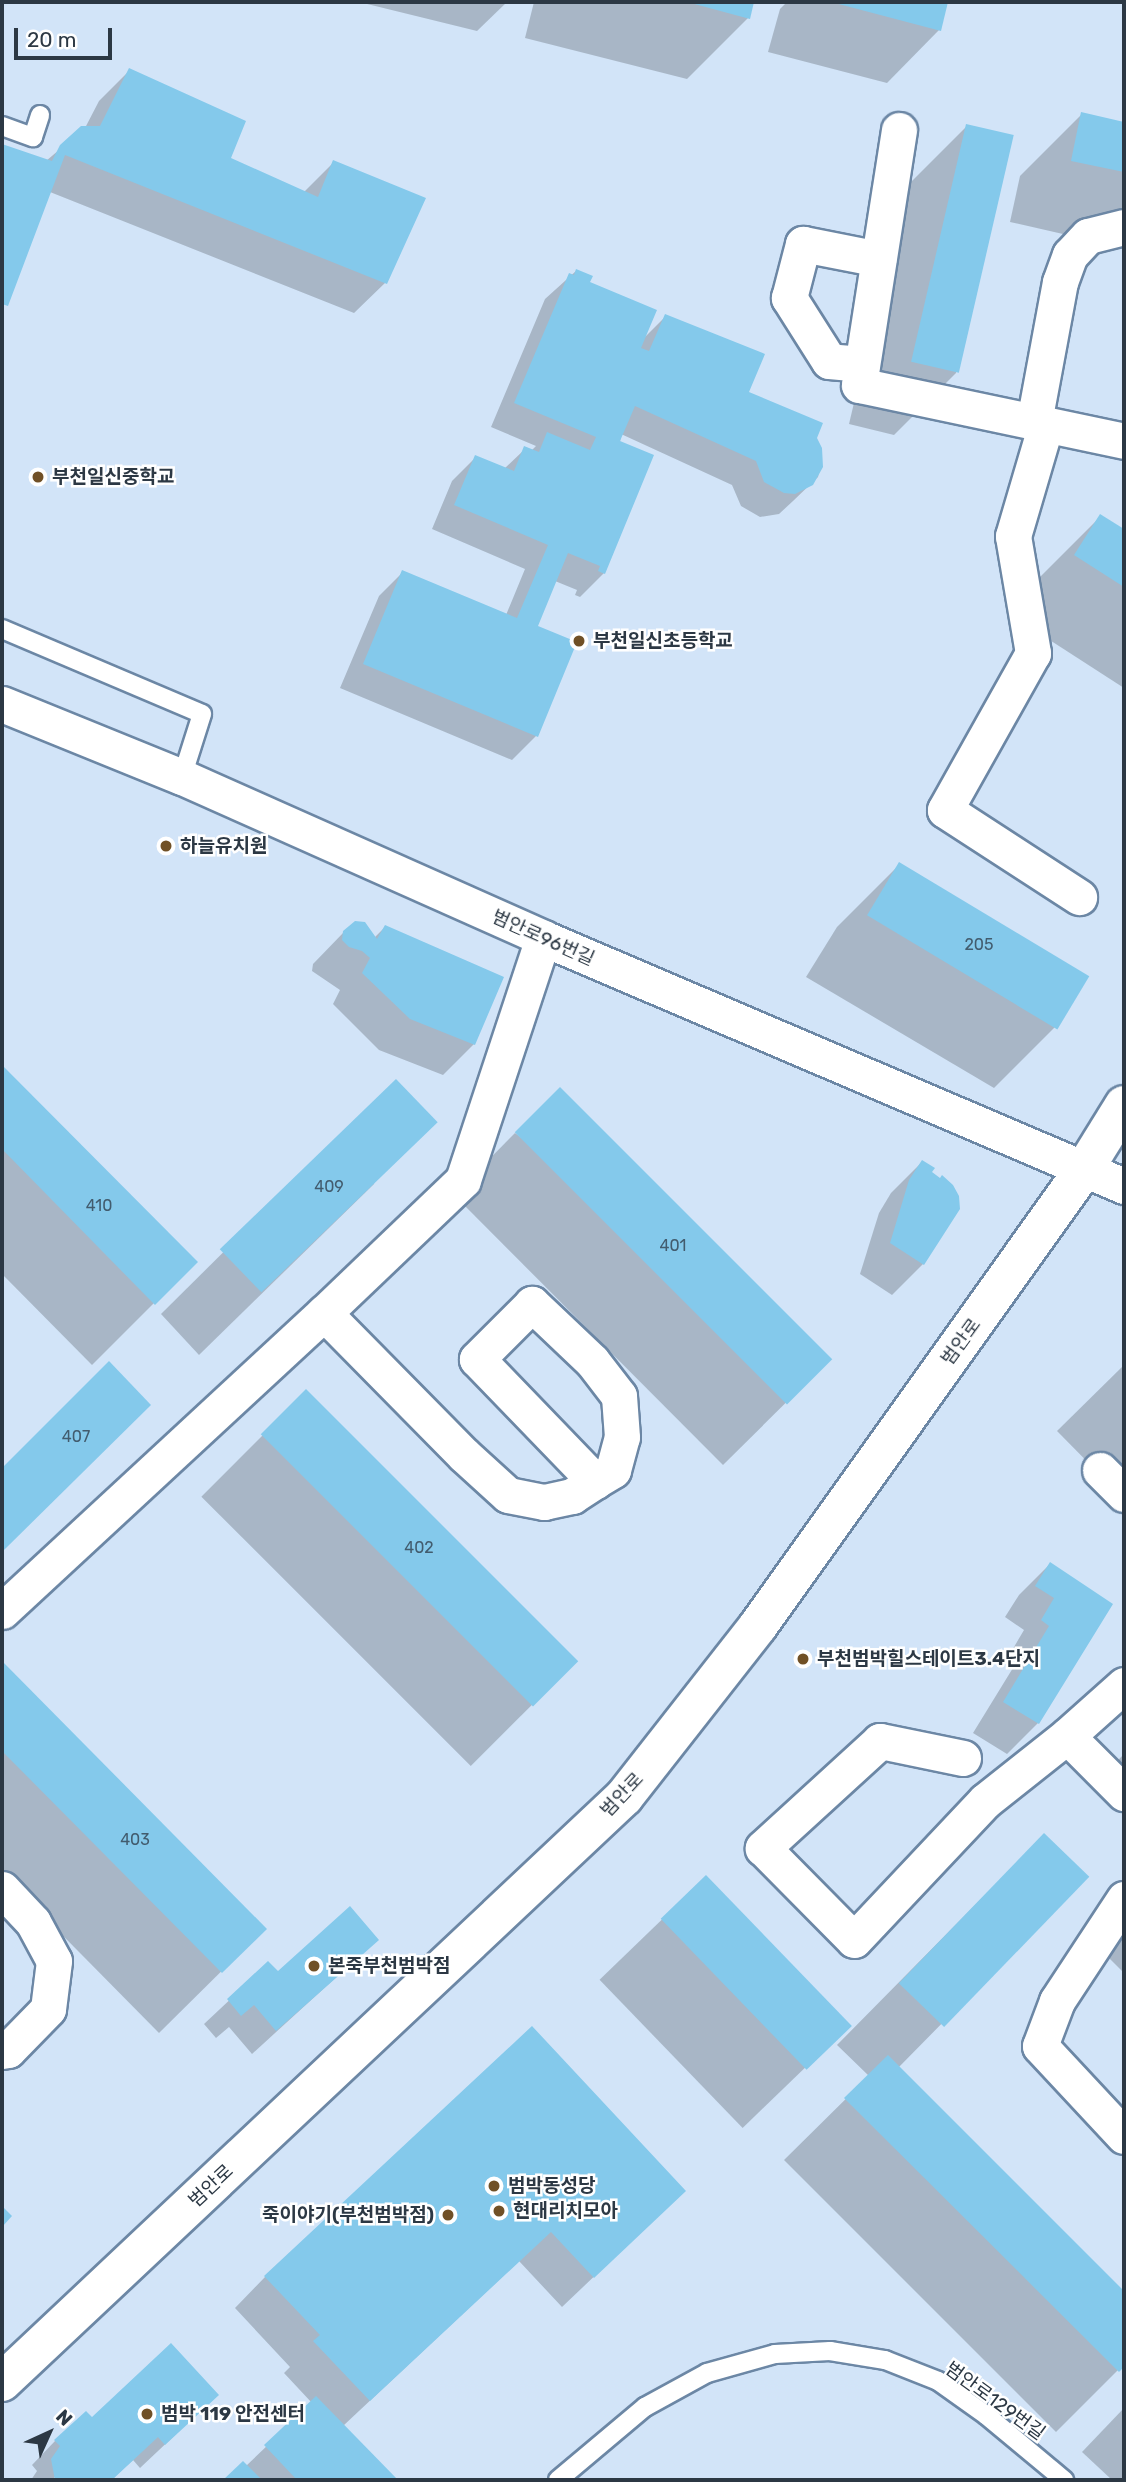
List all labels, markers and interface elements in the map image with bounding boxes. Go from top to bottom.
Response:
scale bar [18,14,116,58]
text: 20 m [27,27,76,52]
place label: 부천일신중학교 [52,466,174,488]
marker: 부천일신중학교 [30,469,46,485]
place label: 부천일신초등학교 [593,630,733,652]
marker: 부천일신초등학교 [571,633,587,649]
place label: 하늘유치원 [180,835,267,857]
marker: 하늘유치원 [158,838,174,854]
street label: 범안로96번길 [488,905,598,971]
house number: 205 [964,935,994,955]
house number: 409 [314,1177,344,1197]
house number: 410 [86,1196,112,1216]
house number: 401 [660,1236,686,1256]
street label: 범안로 [936,1314,986,1370]
house number: 407 [62,1427,90,1447]
house number: 402 [404,1538,434,1558]
place label: 부천범박힐스테이트3.4단지 [817,1648,1040,1670]
marker: 부천범박힐스테이트3.4단지 [795,1651,811,1667]
street label: 범안로 [596,1768,648,1822]
house number: 403 [120,1830,150,1850]
place label: 본죽부천범박점 [328,1955,450,1977]
marker: 본죽부천범박점 [306,1958,322,1974]
street label: 범안로 [184,2160,238,2212]
place label: 범박동성당 [508,2175,595,2197]
marker: 범박동성당 [486,2178,502,2194]
place label: 현대리치모아 [513,2200,618,2222]
marker: 현대리치모아 [491,2203,507,2219]
place label: 죽이야기(부천범박점) [262,2204,434,2226]
marker: 죽이야기(부천범박점) [440,2207,456,2223]
street label: 범안로129번길 [941,2357,1049,2445]
north arrow [14,2398,84,2468]
place label: 범박 119 안전센터 [161,2403,305,2425]
text: N [51,2405,77,2431]
marker: 범박 119 안전센터 [139,2406,155,2422]

